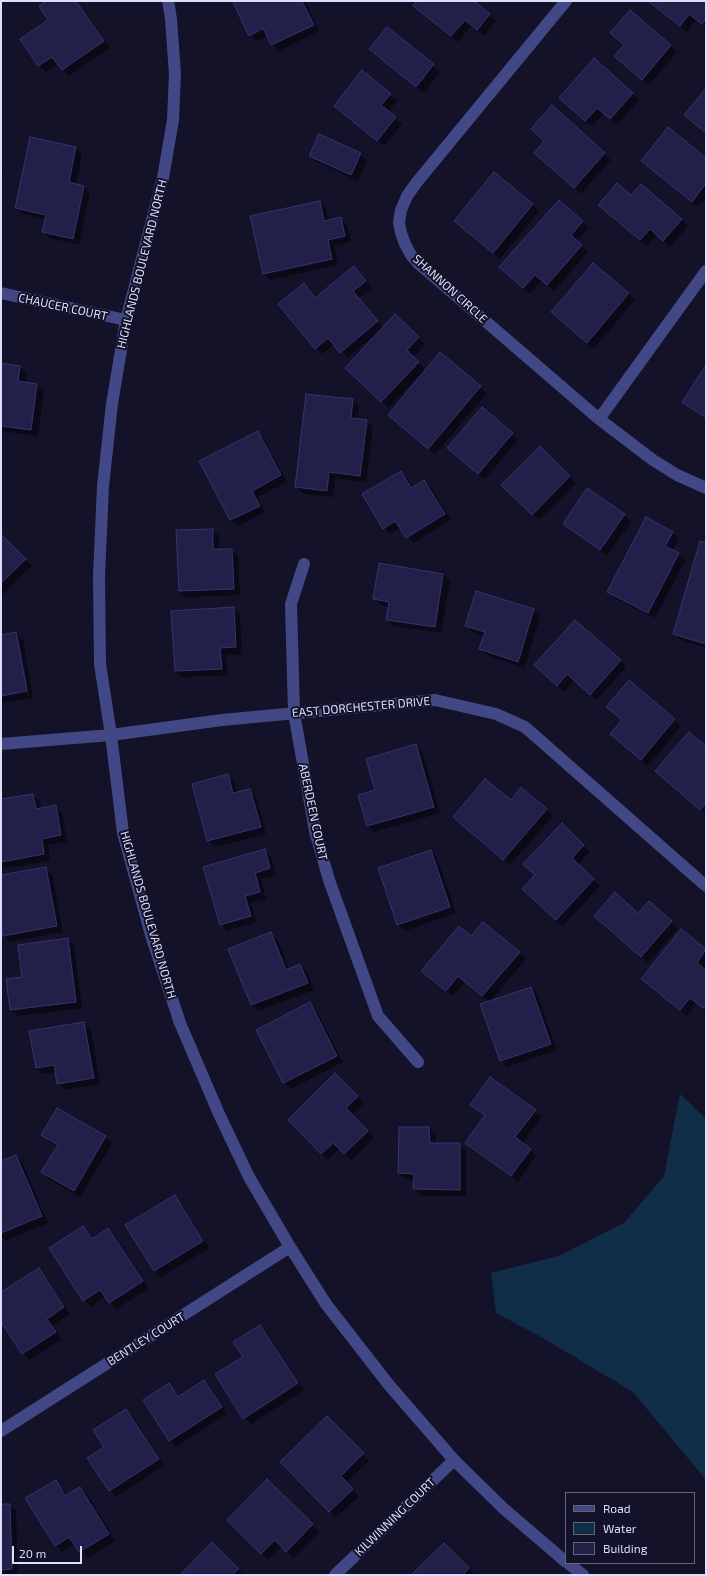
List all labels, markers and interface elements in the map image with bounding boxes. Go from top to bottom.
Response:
street label: HIGHLANDS BOULEVARD NORTH [114,178,170,350]
street label: SHANNON CIRCLE [410,252,490,326]
street label: CHAUCER COURT [17,291,109,323]
street label: EAST DORCHESTER DRIVE [291,694,431,720]
street label: ABERDEEN COURT [296,762,330,862]
street label: HIGHLANDS BOULEVARD NORTH [117,830,179,1000]
street label: BENTLEY COURT [104,1309,188,1369]
street label: KILWINNING COURT [352,1475,438,1559]
legend [565,1492,695,1564]
text: Road [603,1501,631,1515]
text: Water [603,1521,637,1535]
scale bar [14,1538,84,1564]
text: Building [603,1541,647,1555]
text: 20 m [19,1546,46,1560]

